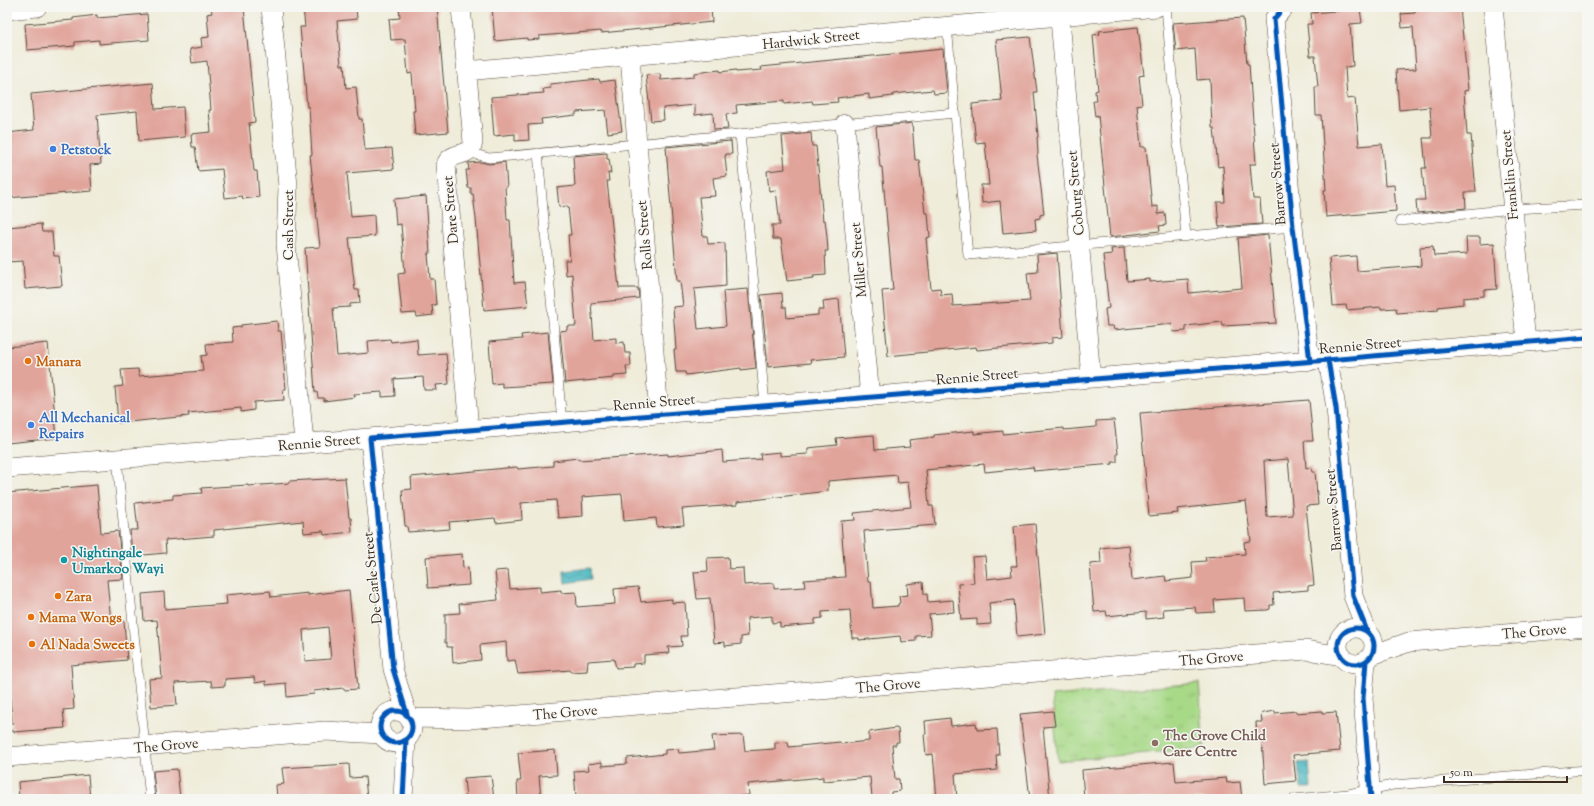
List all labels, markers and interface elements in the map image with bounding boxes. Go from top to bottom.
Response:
street label: Hardwick Street [762,26,861,56]
street label: Franklin Street [1497,129,1525,221]
place label: Petstock [61,141,112,161]
street label: Barrow Street [1265,142,1293,226]
marker: Petstock [48,144,58,154]
street label: Coburg Street [1063,149,1091,236]
street label: Dare Street [439,175,465,245]
street label: Cash Street [280,190,300,260]
street label: Rolls Street [633,199,659,270]
street label: Miller Street [847,221,873,298]
street label: Rennie Street [1318,333,1402,361]
place label: Manara [36,353,82,373]
marker: Manara [23,356,33,366]
street label: Rennie Street [935,364,1019,392]
street label: Rennie Street [612,390,696,418]
place label: All Mechanical Repairs [39,409,130,445]
marker: All Mechanical Repairs [26,420,36,430]
street label: Rennie Street [277,430,361,458]
street label: Barrow Street [1321,468,1349,552]
street label: De Carle Street [359,531,389,625]
place label: Nightingale Umarkoo Wayi [72,544,164,580]
marker: Nightingale Umarkoo Wayi [59,555,69,565]
place label: Zara [66,588,92,608]
marker: Zara [53,591,63,601]
place label: Mama Wongs [39,609,122,629]
marker: Mama Wongs [26,612,36,622]
street label: The Grove [1501,620,1567,646]
place label: Al Nada Sweets [40,636,135,656]
marker: Al Nada Sweets [27,639,37,649]
street label: The Grove [1178,647,1244,673]
street label: The Grove [855,674,921,700]
street label: The Grove [532,701,598,727]
place label: The Grove Child Care Centre [1163,727,1266,763]
street label: The Grove [133,734,199,760]
marker: The Grove Child Care Centre [1150,738,1160,748]
scale bar [1444,758,1567,784]
text: 50 m [1449,764,1473,782]

